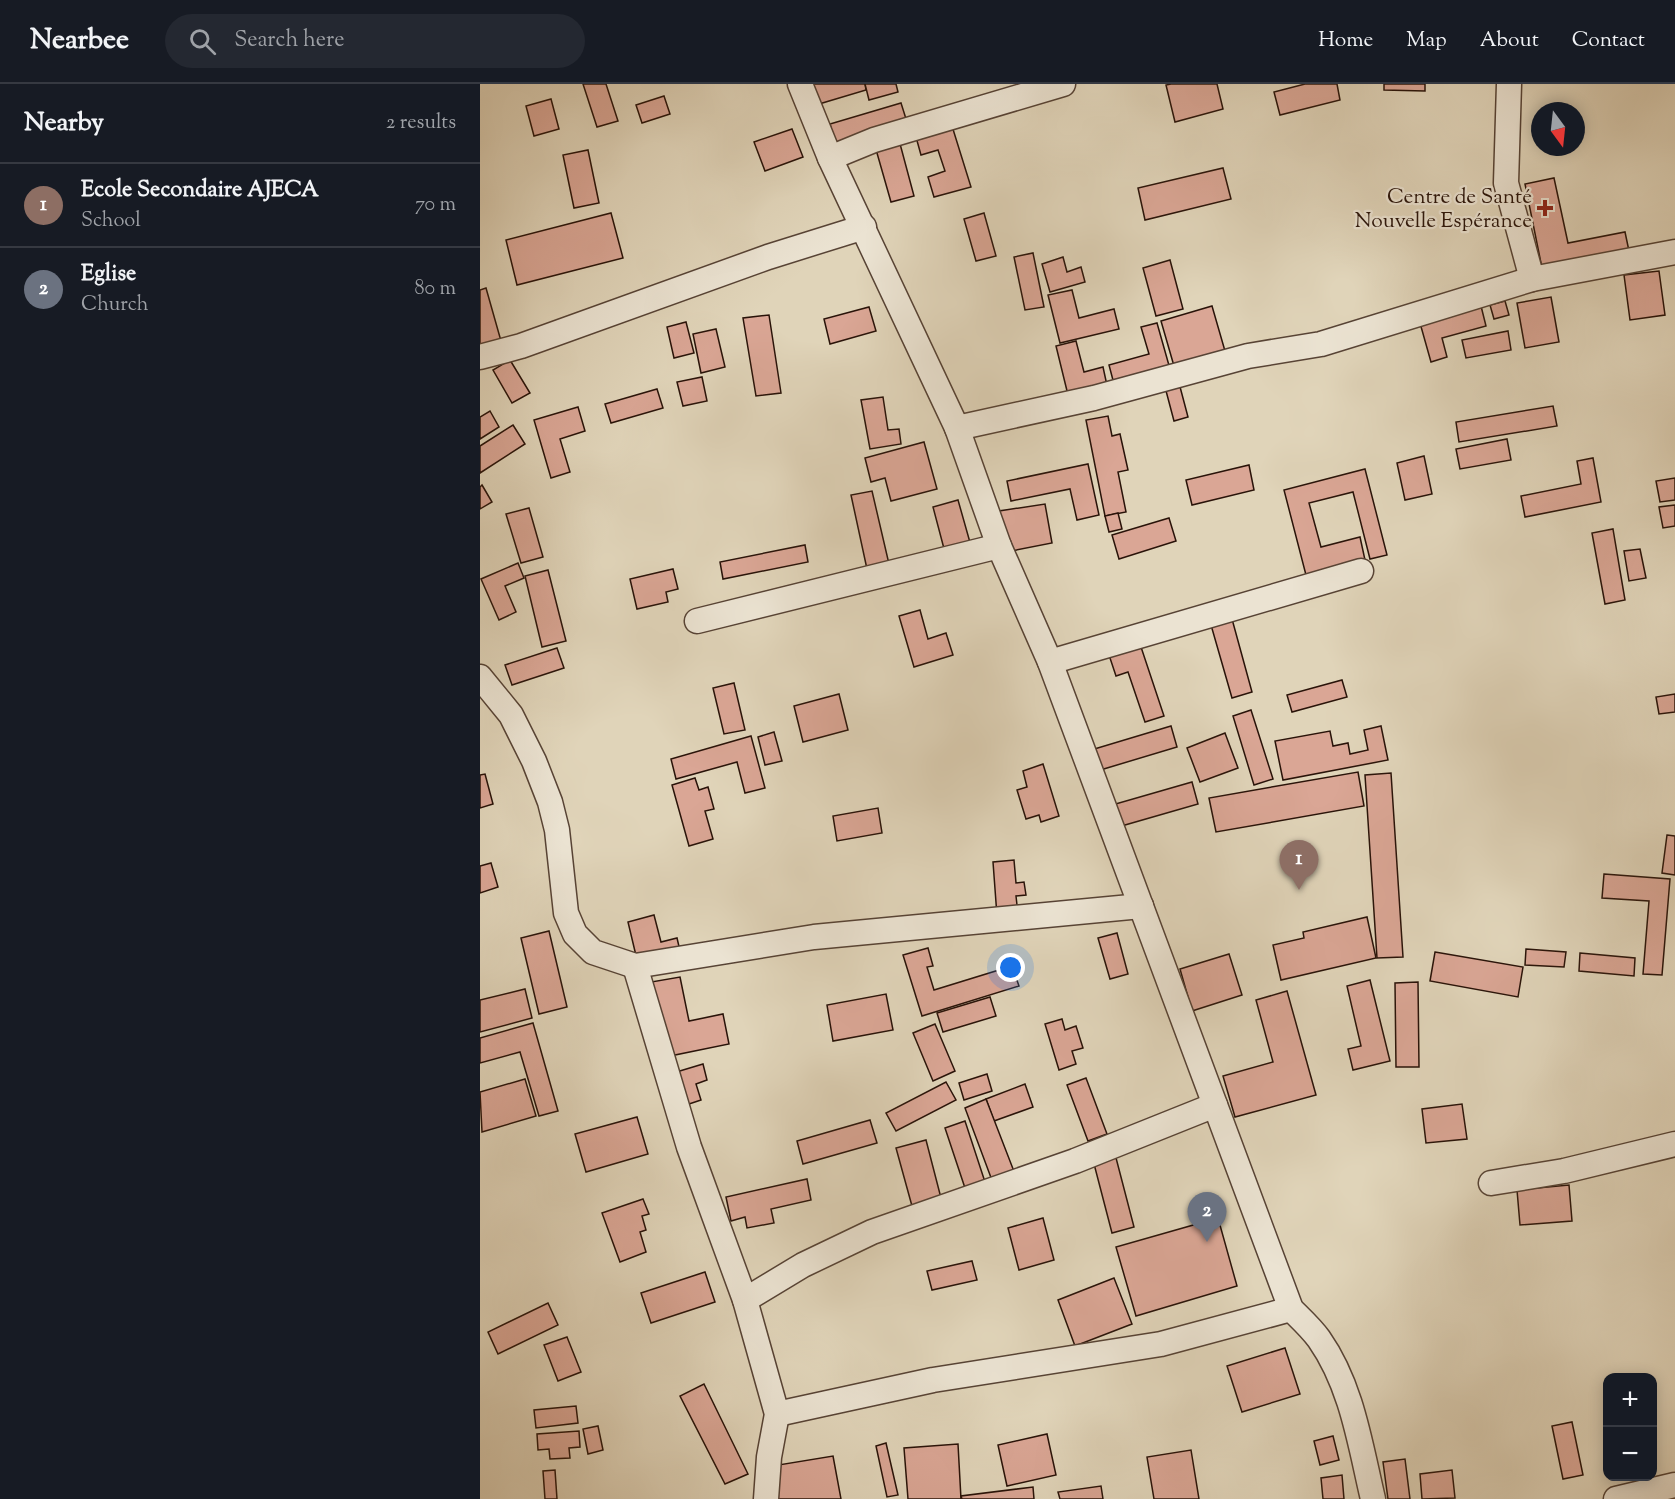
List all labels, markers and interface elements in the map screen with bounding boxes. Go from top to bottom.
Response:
search box [165,14,585,68]
text: Nearbee [30,21,129,61]
icon: search [186,25,219,58]
text: Search here [234,25,345,57]
text: Home [1318,26,1373,56]
text: Map [1406,26,1447,56]
text: About [1480,26,1539,56]
text: Contact [1572,26,1645,56]
north arrow [1531,102,1585,156]
text: Nearby [24,105,104,142]
text: 2 results [386,109,456,138]
text: Ecole Secondaire AJECA [81,175,319,207]
place label: Centre de Santé Nouvelle Espérance [1355,183,1532,237]
text: 1 [40,191,47,220]
text: 70 m [415,191,456,220]
marker: Centre de Santé Nouvelle Espérance [1536,199,1554,217]
text: School [81,207,141,236]
text: Eglise [81,259,136,291]
text: 2 [39,275,48,304]
text: 80 m [415,275,456,304]
text: Church [81,291,148,320]
pin: 1 [1280,840,1318,890]
your location [996,953,1025,982]
pin: 2 [1188,1192,1226,1242]
map controls [1603,1373,1657,1481]
button: + [1603,1373,1657,1427]
button: − [1603,1427,1657,1481]

